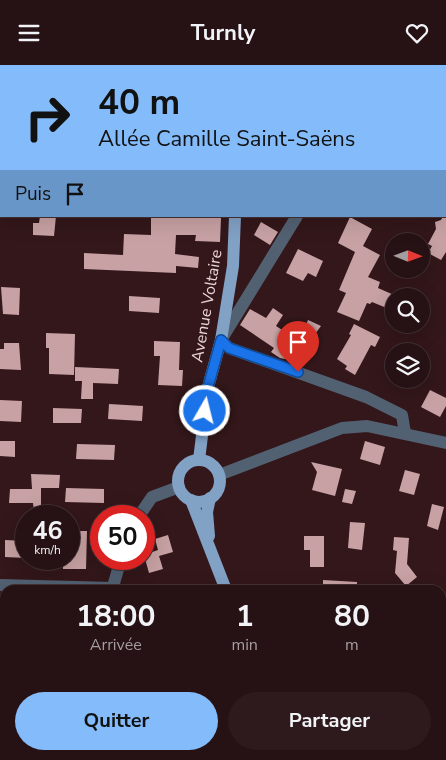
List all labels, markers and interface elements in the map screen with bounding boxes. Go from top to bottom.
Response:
text: Turnly [191,18,255,48]
icon: menu [15,19,43,47]
icon: heart [403,19,431,47]
text: 40 m [98,79,180,126]
icon: right [15,85,80,150]
text: Allée Camille Saint-Saëns [98,124,355,154]
icon: arrive [61,180,89,208]
text: Puis [15,181,51,207]
north arrow [385,233,430,277]
map controls [385,233,430,388]
street label: Avenue Voltaire [186,248,228,364]
button: search [385,288,430,333]
pin [277,321,319,372]
icon: arrive [284,328,312,356]
button: layers [385,343,430,388]
position arrow [178,384,230,436]
speed limit sign: 50 [90,505,155,570]
text: 46 [32,514,63,548]
text: km/h [34,542,61,558]
text: 18:00 [76,596,155,637]
text: 1 [236,596,254,637]
text: 80 [334,596,370,637]
text: Arrivée [90,634,142,656]
text: min [231,634,258,656]
text: m [345,634,359,656]
button: Quitter [15,692,218,750]
button: Partager [228,692,431,750]

